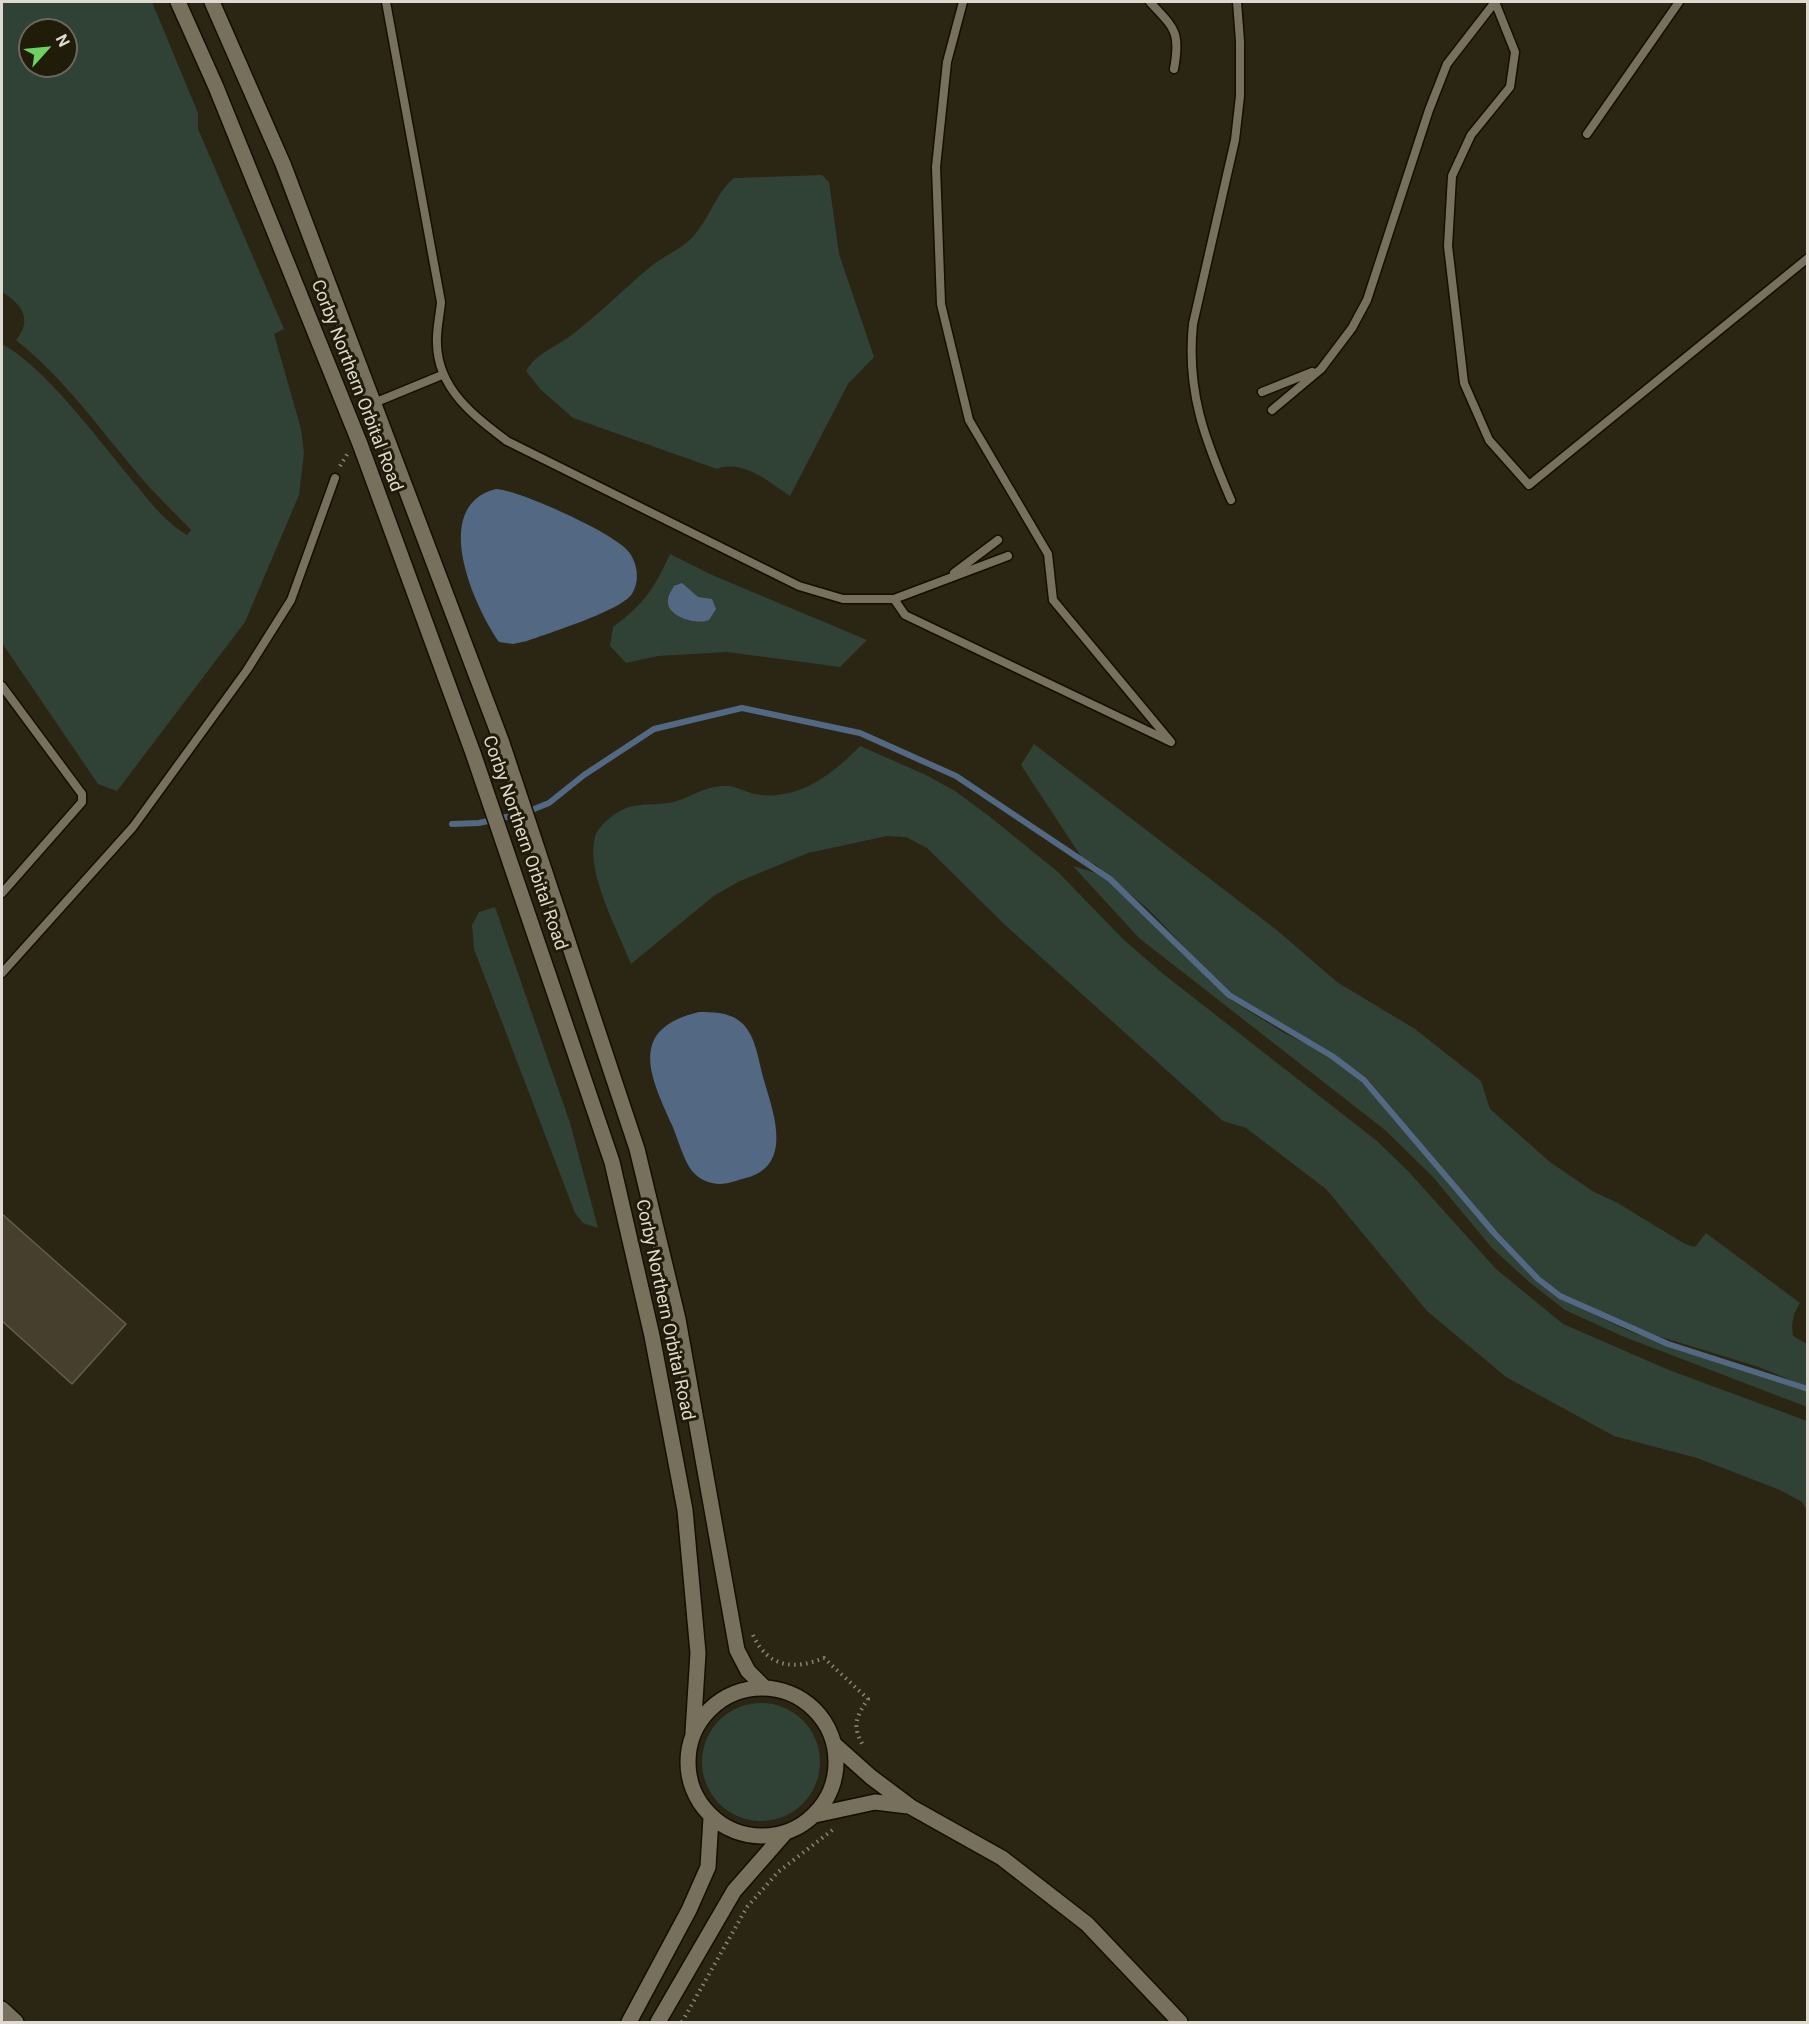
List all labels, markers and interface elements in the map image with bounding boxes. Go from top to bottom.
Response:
north arrow [18,18,78,78]
text: N [52,31,74,50]
street label: Corby Northern Orbital Road [306,277,406,495]
street label: Corby Northern Orbital Road [477,733,571,953]
street label: Corby Northern Orbital Road [630,1198,698,1422]

